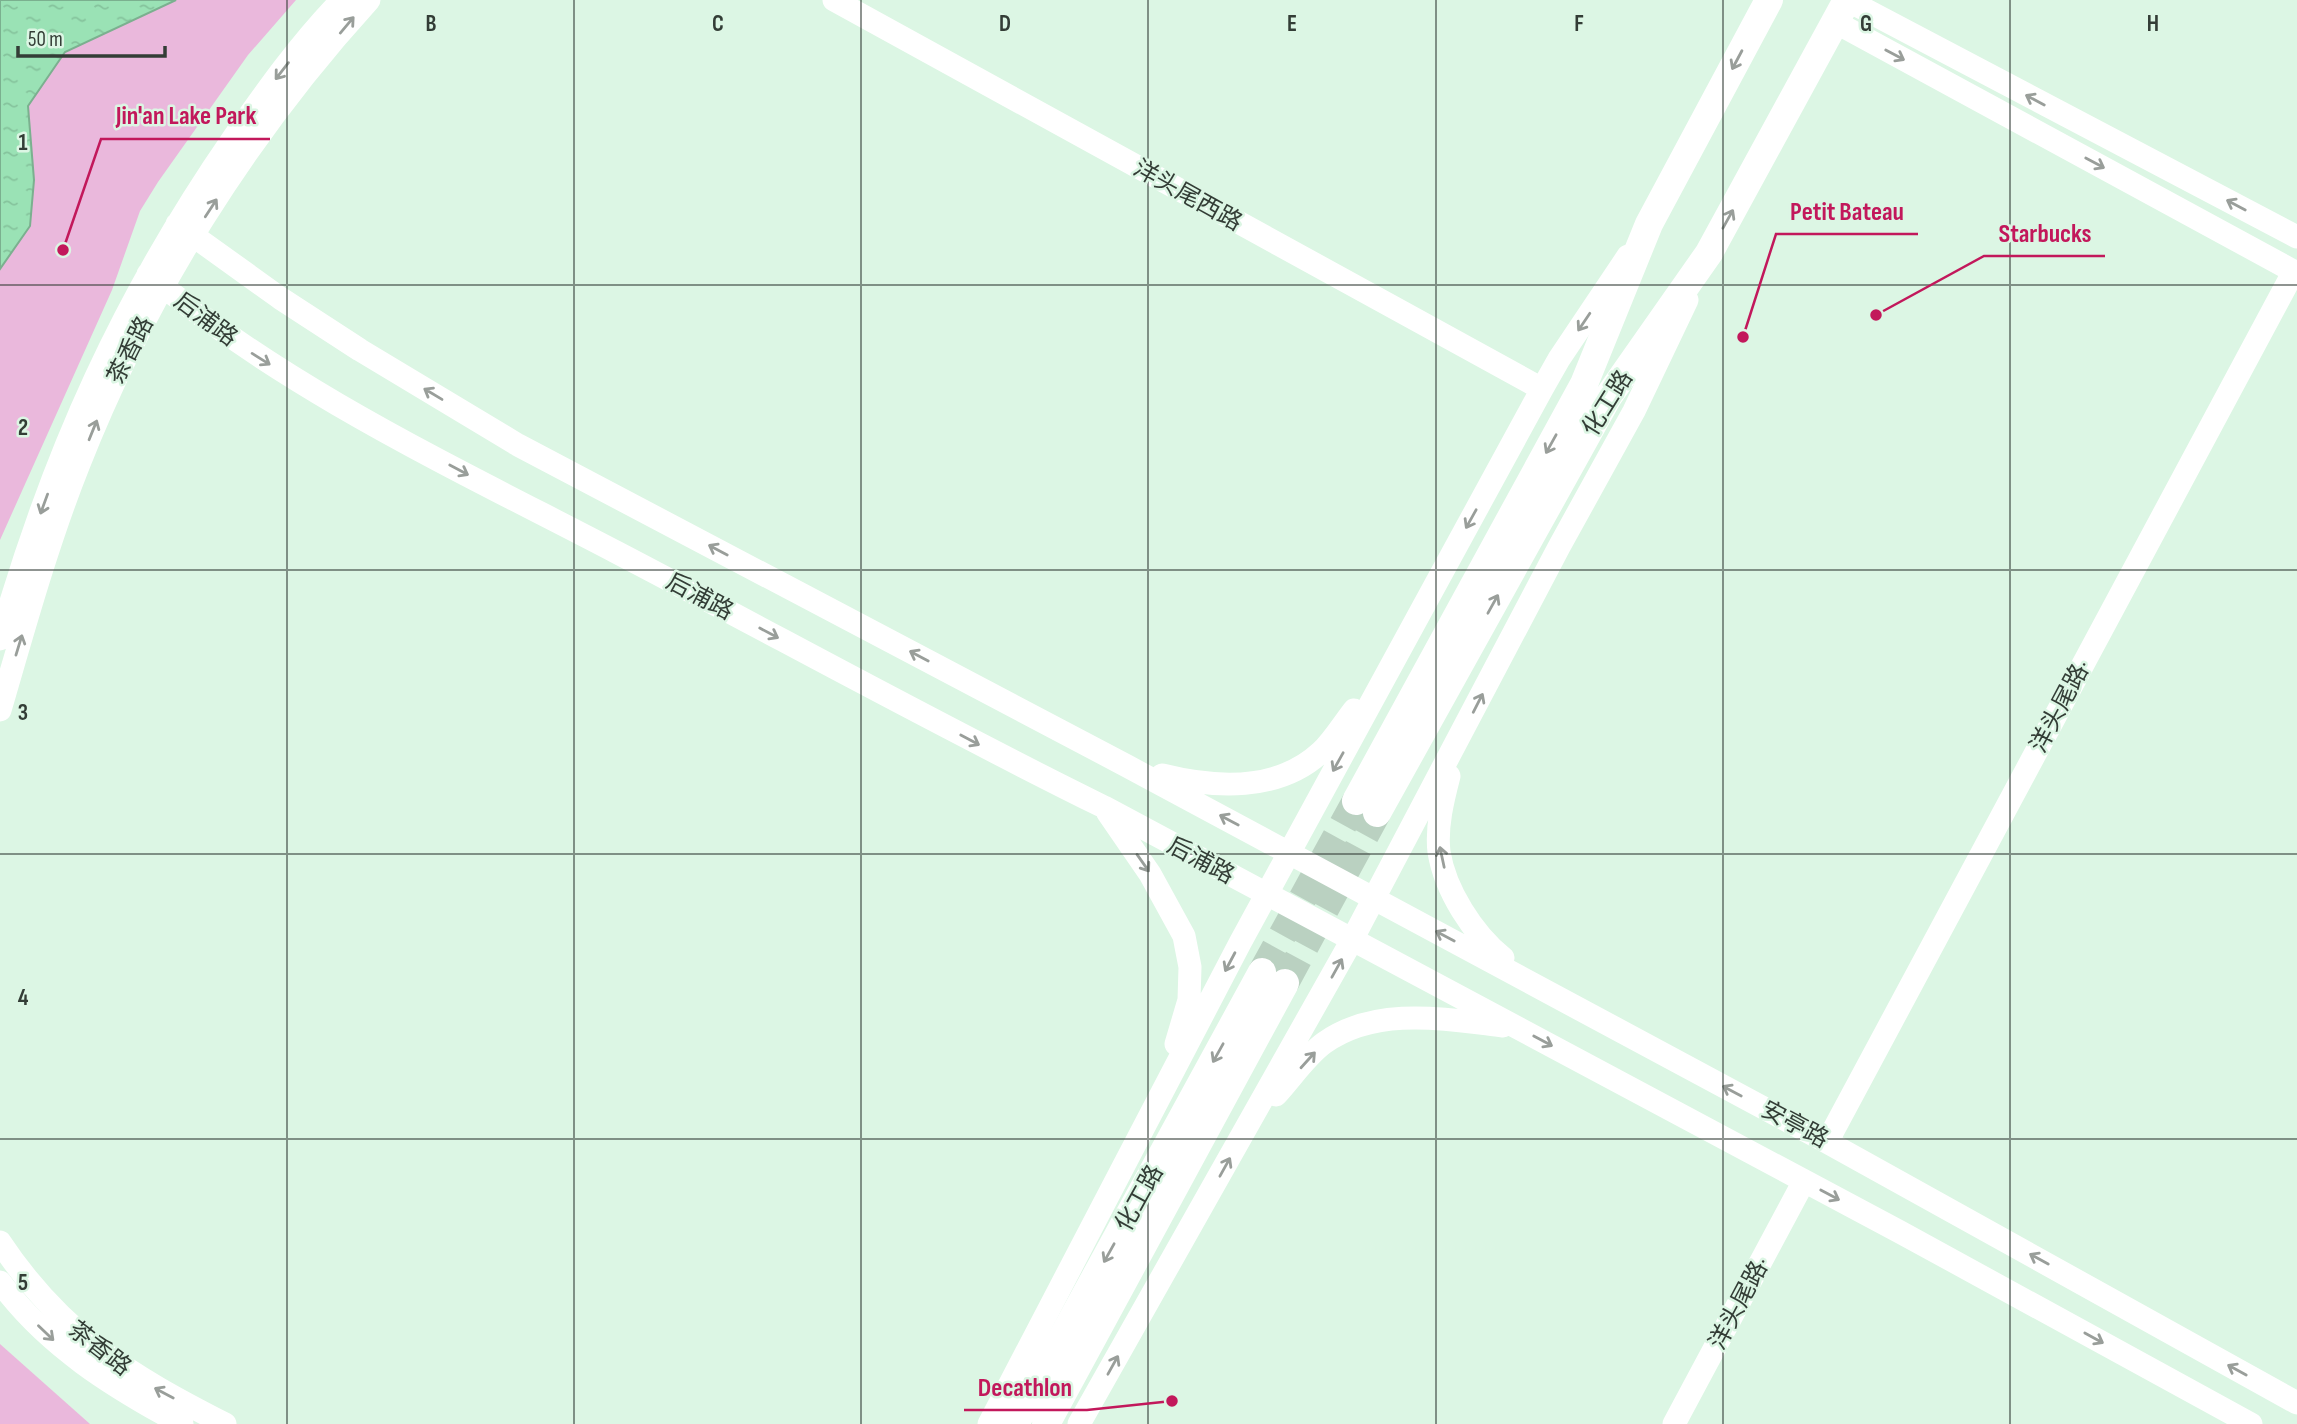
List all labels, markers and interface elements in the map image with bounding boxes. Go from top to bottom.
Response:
text: B [426,10,437,38]
text: C [712,10,724,38]
text: D [999,10,1011,38]
text: E [1287,10,1297,38]
text: F [1574,10,1584,38]
text: G [1860,10,1872,38]
text: H [2147,10,2159,38]
scale bar [18,14,164,58]
one-way arrow [339,17,355,35]
text: 50 m [28,27,63,52]
one-way arrow [1884,48,1905,62]
one-way arrow [1729,49,1743,70]
one-way arrow [274,61,289,80]
callout: Jin'an Lake Park [101,92,270,139]
one-way arrow [2025,93,2046,107]
text: Jin'an Lake Park [115,101,256,132]
text: 1 [18,129,28,157]
street label: 洋头尾西路 [1128,154,1247,237]
one-way arrow [2084,157,2105,170]
callout: Petit Bateau [1776,187,1918,234]
text: Petit Bateau [1790,197,1904,228]
one-way arrow [204,198,218,218]
one-way arrow [2227,198,2247,212]
one-way arrow [1721,209,1735,229]
callout: Starbucks [1984,209,2105,256]
text: Starbucks [1998,219,2092,250]
street label: 后浦路 [168,286,243,353]
one-way arrow [1576,311,1590,331]
street label: 茶香路 [101,312,160,389]
one-way arrow [251,351,270,366]
street label: 化工路 [1576,365,1639,441]
one-way arrow [423,387,443,401]
text: 2 [18,414,28,442]
one-way arrow [87,419,100,441]
one-way arrow [1544,433,1558,454]
one-way arrow [448,464,469,478]
one-way arrow [36,493,49,515]
one-way arrow [1464,508,1477,529]
one-way arrow [708,543,729,557]
street label: 后浦路 [661,567,738,626]
one-way arrow [1486,594,1500,614]
one-way arrow [758,627,779,640]
one-way arrow [14,634,27,656]
one-way arrow [909,649,930,663]
street label: 洋头尾路· [2024,655,2097,758]
one-way arrow [1471,693,1485,713]
text: 3 [18,699,28,727]
one-way arrow [959,734,979,748]
one-way arrow [1331,751,1345,772]
one-way arrow [1219,813,1239,827]
street label: 后浦路 [1162,831,1239,890]
one-way arrow [1435,846,1449,869]
one-way arrow [1136,853,1150,872]
one-way arrow [1436,929,1456,943]
one-way arrow [1223,951,1236,972]
one-way arrow [1330,959,1344,979]
text: 4 [18,984,29,1012]
one-way arrow [1532,1035,1553,1049]
one-way arrow [1211,1042,1224,1063]
one-way arrow [1300,1051,1316,1069]
one-way arrow [1722,1083,1743,1097]
street label: 安亭路 [1756,1095,1833,1154]
one-way arrow [1218,1157,1232,1177]
street label: 化工路 [1109,1160,1170,1237]
one-way arrow [1819,1189,1840,1202]
one-way arrow [1102,1242,1115,1263]
street label: 洋头尾路· [1703,1252,1776,1355]
one-way arrow [2029,1252,2049,1266]
text: 5 [18,1269,28,1297]
street label: 茶香路 [62,1315,137,1382]
one-way arrow [37,1324,54,1341]
one-way arrow [2084,1332,2104,1346]
one-way arrow [1106,1355,1120,1375]
callout: Decathlon [964,1363,1087,1410]
one-way arrow [2228,1363,2248,1377]
text: Decathlon [978,1373,1072,1404]
one-way arrow [154,1385,175,1399]

